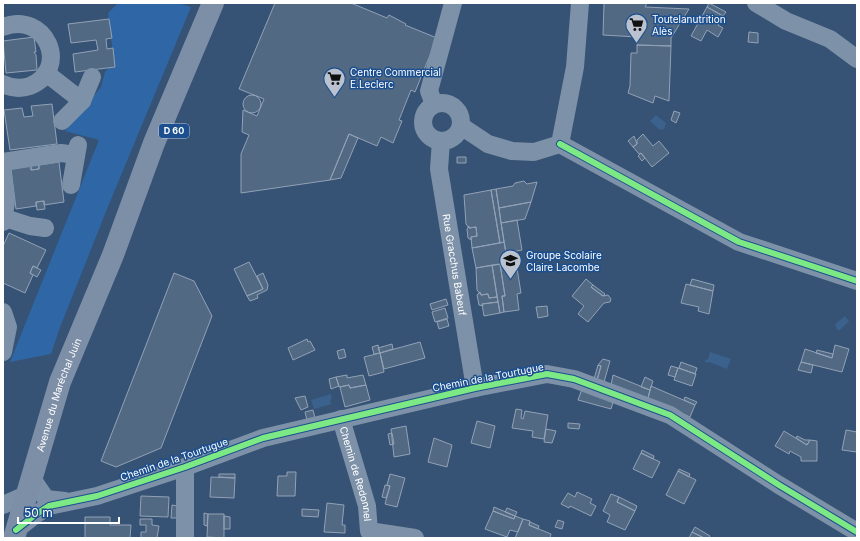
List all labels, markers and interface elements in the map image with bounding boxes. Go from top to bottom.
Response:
supermarket icon: Toutelanutrition Alès [623,12,649,45]
place label: Toutelanutrition Alès [652,13,726,37]
supermarket icon: Centre Commercial E.Leclerc [321,65,347,98]
place label: Centre Commercial E.Leclerc [350,66,441,90]
road number: D 60 [159,124,189,138]
street label: Rue Gracchus Babeuf [440,213,469,317]
school or university icon: Groupe Scolaire Claire Lacombe [497,248,523,281]
place label: Groupe Scolaire Claire Lacombe [526,249,602,273]
street label: Avenue du Maréchal Juin [34,336,84,453]
street label: Chemin de la Tourtugue [431,360,545,394]
street label: Chemin de Redonnel [338,425,374,522]
street label: Chemin de la Tourtugue [119,435,230,483]
scale bar [18,499,119,525]
text: 50 m [24,505,53,520]

